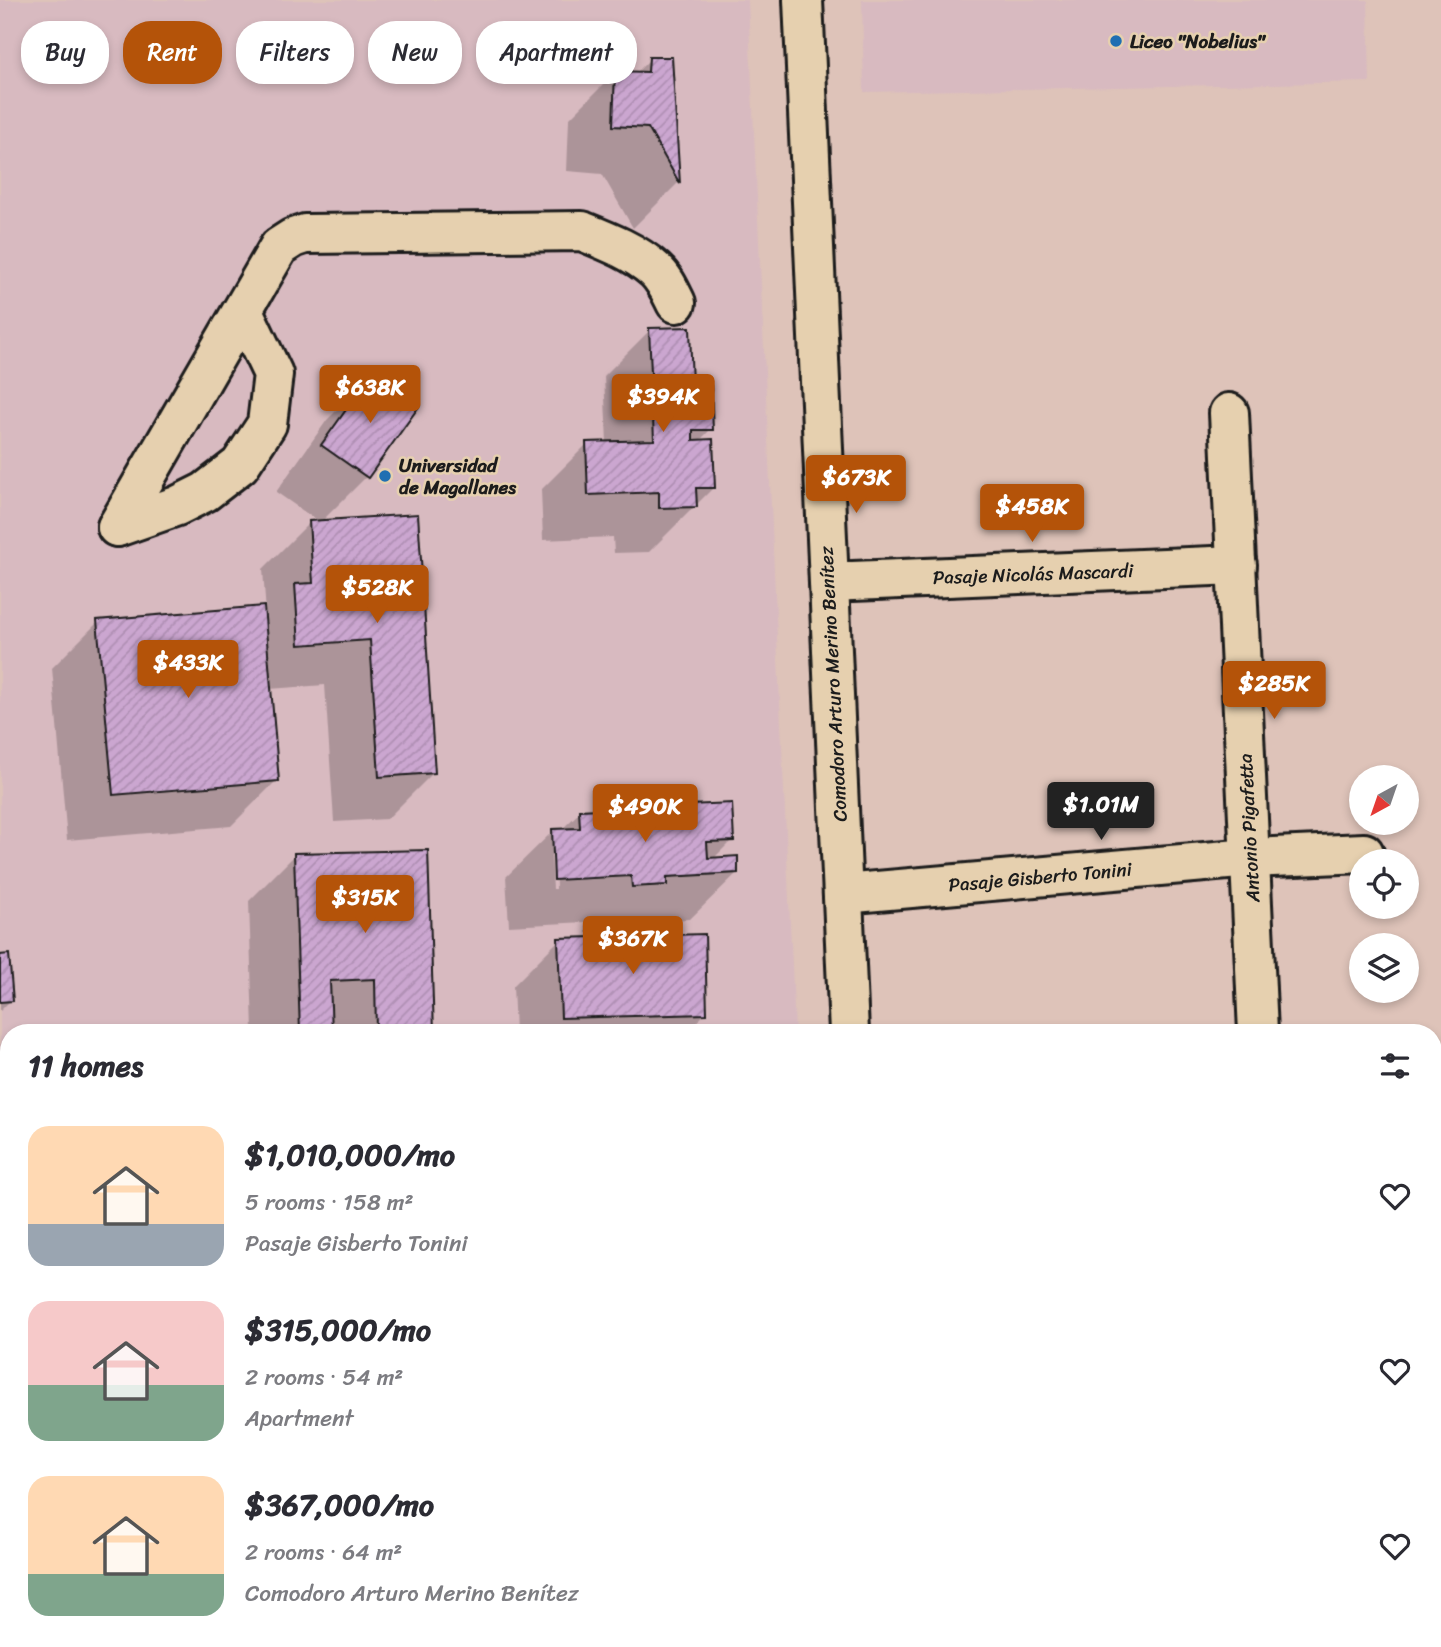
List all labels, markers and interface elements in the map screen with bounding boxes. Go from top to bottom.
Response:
chip: Buy [21,21,109,84]
chip: Rent [123,21,222,84]
chip: Filters [236,21,354,84]
chip: New [368,21,462,84]
chip: Apartment [476,21,637,84]
place label: Liceo "Nobelius" [1130,25,1267,58]
marker: Liceo "Nobelius" [1108,33,1124,49]
pin: $638K [321,366,419,425]
text: $638K [335,367,405,408]
pin: $394K [614,374,712,434]
text: $394K [628,376,698,417]
place label: Universidad de Magallanes [399,449,517,504]
pin: $673K [807,456,905,515]
text: $673K [822,457,890,498]
marker: Universidad de Magallanes [377,468,393,484]
pin: $458K [983,484,1081,544]
text: $458K [996,486,1068,527]
street label: Comodoro Arturo Merino Benítez [809,544,857,823]
street label: Pasaje Nicolás Mascardi [932,554,1135,594]
pin: $528K [328,566,426,625]
text: $528K [342,567,412,608]
pin: $433K [139,640,237,700]
text: $433K [153,642,223,683]
pin: $285K [1225,662,1323,721]
text: $285K [1239,663,1309,704]
street label: Antonio Pigafetta [1229,752,1269,904]
north arrow [1349,765,1419,835]
map controls [1349,765,1419,1003]
pin: $1.01M [1044,782,1158,842]
pin: $490K [596,784,694,844]
text: $1.01M [1063,784,1139,825]
text: $490K [609,786,681,827]
button: locate [1349,849,1419,919]
street label: Pasaje Gisberto Tonini [947,852,1134,901]
pin: $315K [316,876,414,935]
text: $315K [332,877,398,918]
pin: $367K [584,916,682,976]
text: $367K [599,918,667,959]
button: layers [1349,933,1419,1003]
text: 11 homes [28,1039,143,1093]
icon: filters [1376,1047,1414,1085]
text: $1,010,000/mo [245,1128,455,1182]
icon: home [84,1154,168,1238]
icon: heart [1376,1177,1414,1215]
text: 5 rooms · 158 m² [245,1182,414,1223]
text: Pasaje Gisberto Tonini [245,1223,468,1264]
text: $315,000/mo [245,1303,431,1357]
icon: home [84,1329,168,1413]
icon: heart [1376,1352,1414,1390]
text: 2 rooms · 54 m² [245,1357,403,1398]
text: Apartment [245,1398,354,1439]
text: $367,000/mo [245,1478,434,1532]
icon: home [84,1504,168,1588]
icon: heart [1376,1527,1414,1565]
text: 2 rooms · 64 m² [245,1532,402,1573]
text: Comodoro Arturo Merino Benítez [245,1573,579,1614]

